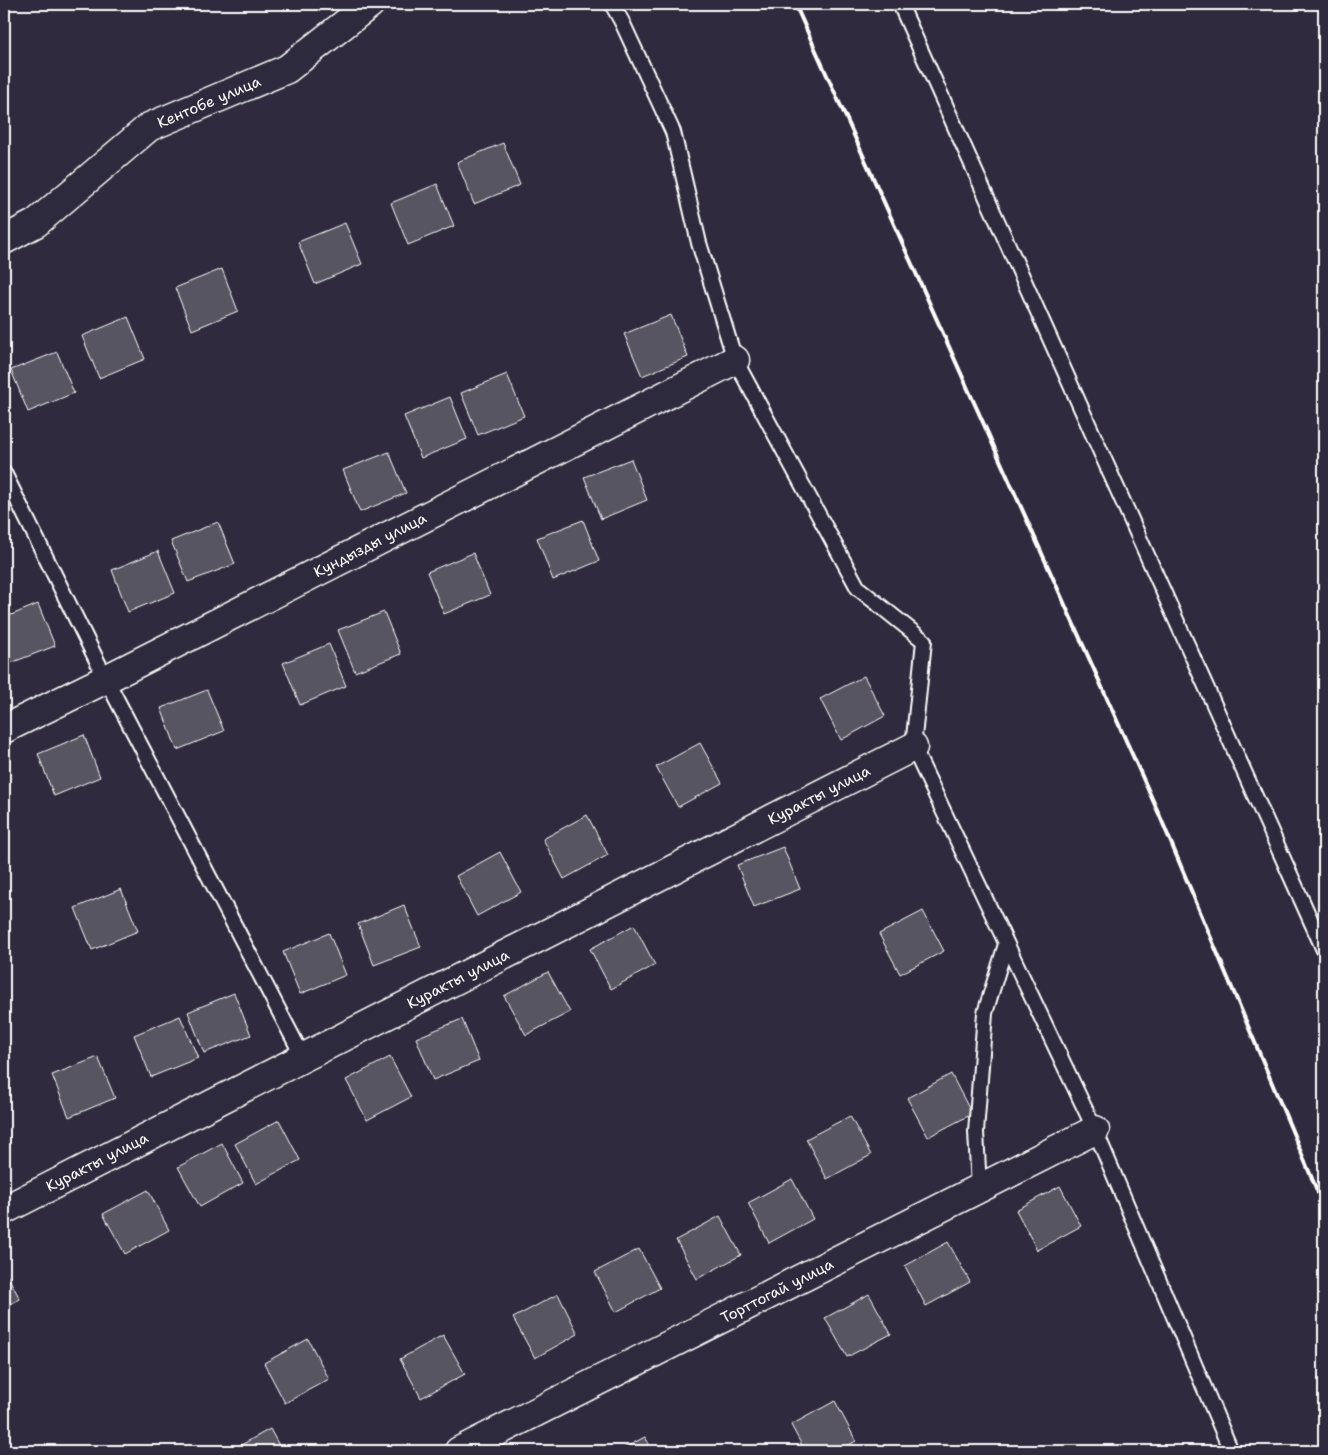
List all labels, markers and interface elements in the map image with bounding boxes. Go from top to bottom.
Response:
street label: Кентобе улица [154,71,264,133]
street label: Кундызды улица [310,508,431,582]
street label: Куракты улица [764,760,874,829]
street label: Куракты улица [403,944,513,1013]
street label: Куракты улица [42,1127,152,1196]
street label: Торттогай улица [717,1254,837,1328]

